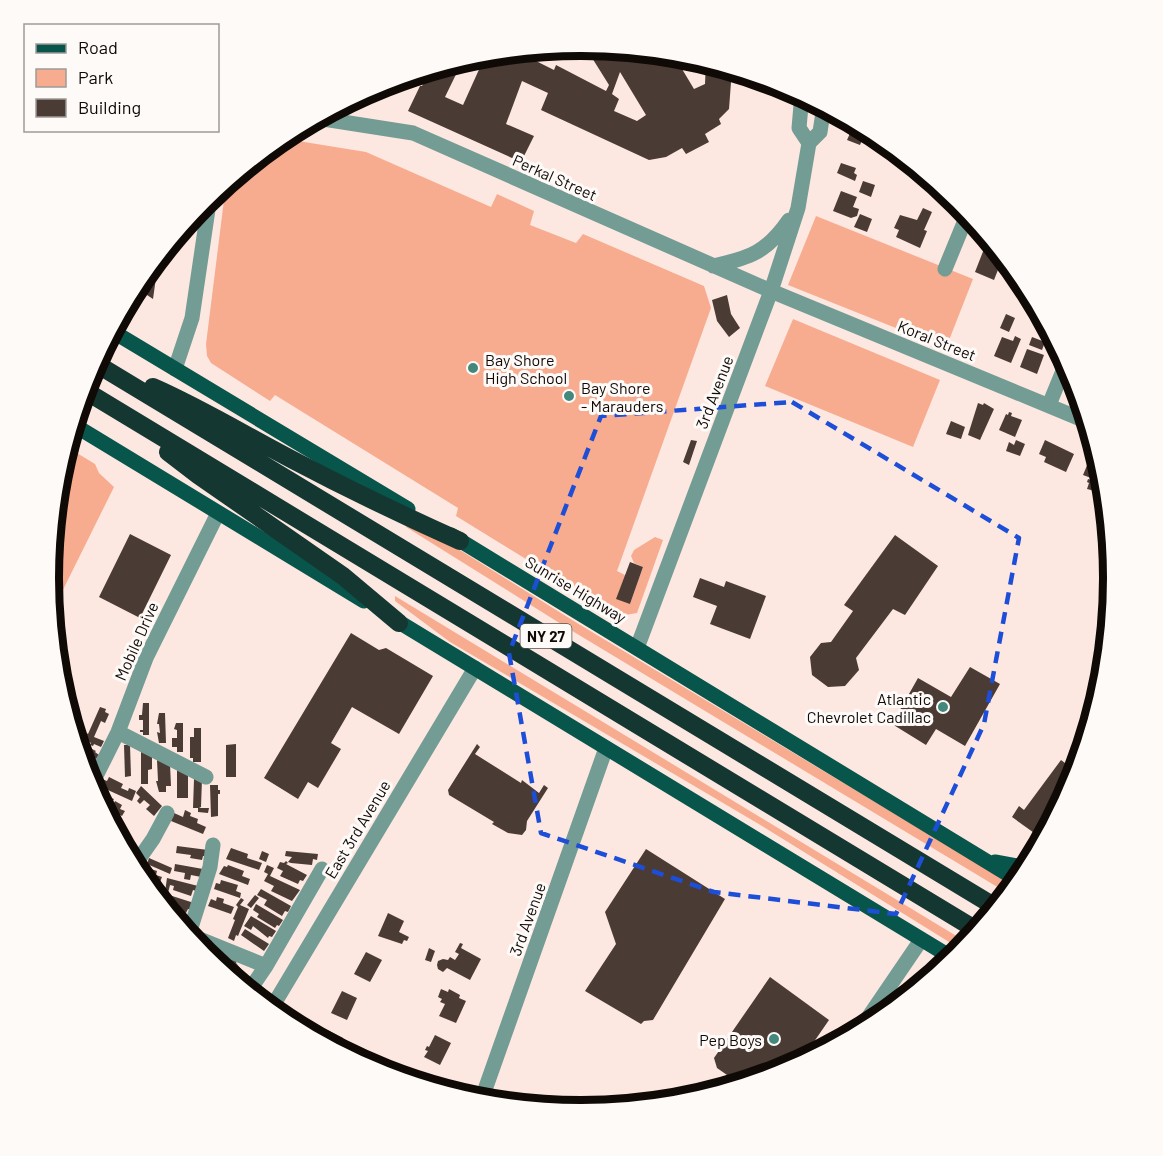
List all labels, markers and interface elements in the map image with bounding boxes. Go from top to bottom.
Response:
legend [24,24,219,132]
text: Road [78,36,118,58]
text: Park [78,66,113,88]
text: Building [78,96,141,118]
street label: Perkal Street [510,150,600,204]
street label: Koral Street [895,316,979,364]
place label: Bay Shore High School [485,350,567,387]
street label: 3rd Avenue [691,353,737,431]
marker: Bay Shore High School [466,361,480,375]
place label: Bay Shore - Marauders [581,378,663,415]
marker: Bay Shore - Marauders [562,389,576,403]
street label: Sunrise Highway [522,551,630,627]
street label: Mobile Drive [110,599,162,683]
road number: NY 27 [520,624,572,648]
place label: Atlantic Chevrolet Cadillac [807,689,931,726]
marker: Atlantic Chevrolet Cadillac [936,700,950,714]
street label: East 3rd Avenue [320,776,394,882]
street label: 3rd Avenue [505,880,549,958]
place label: Pep Boys [699,1030,762,1049]
marker: Pep Boys [767,1032,781,1046]

